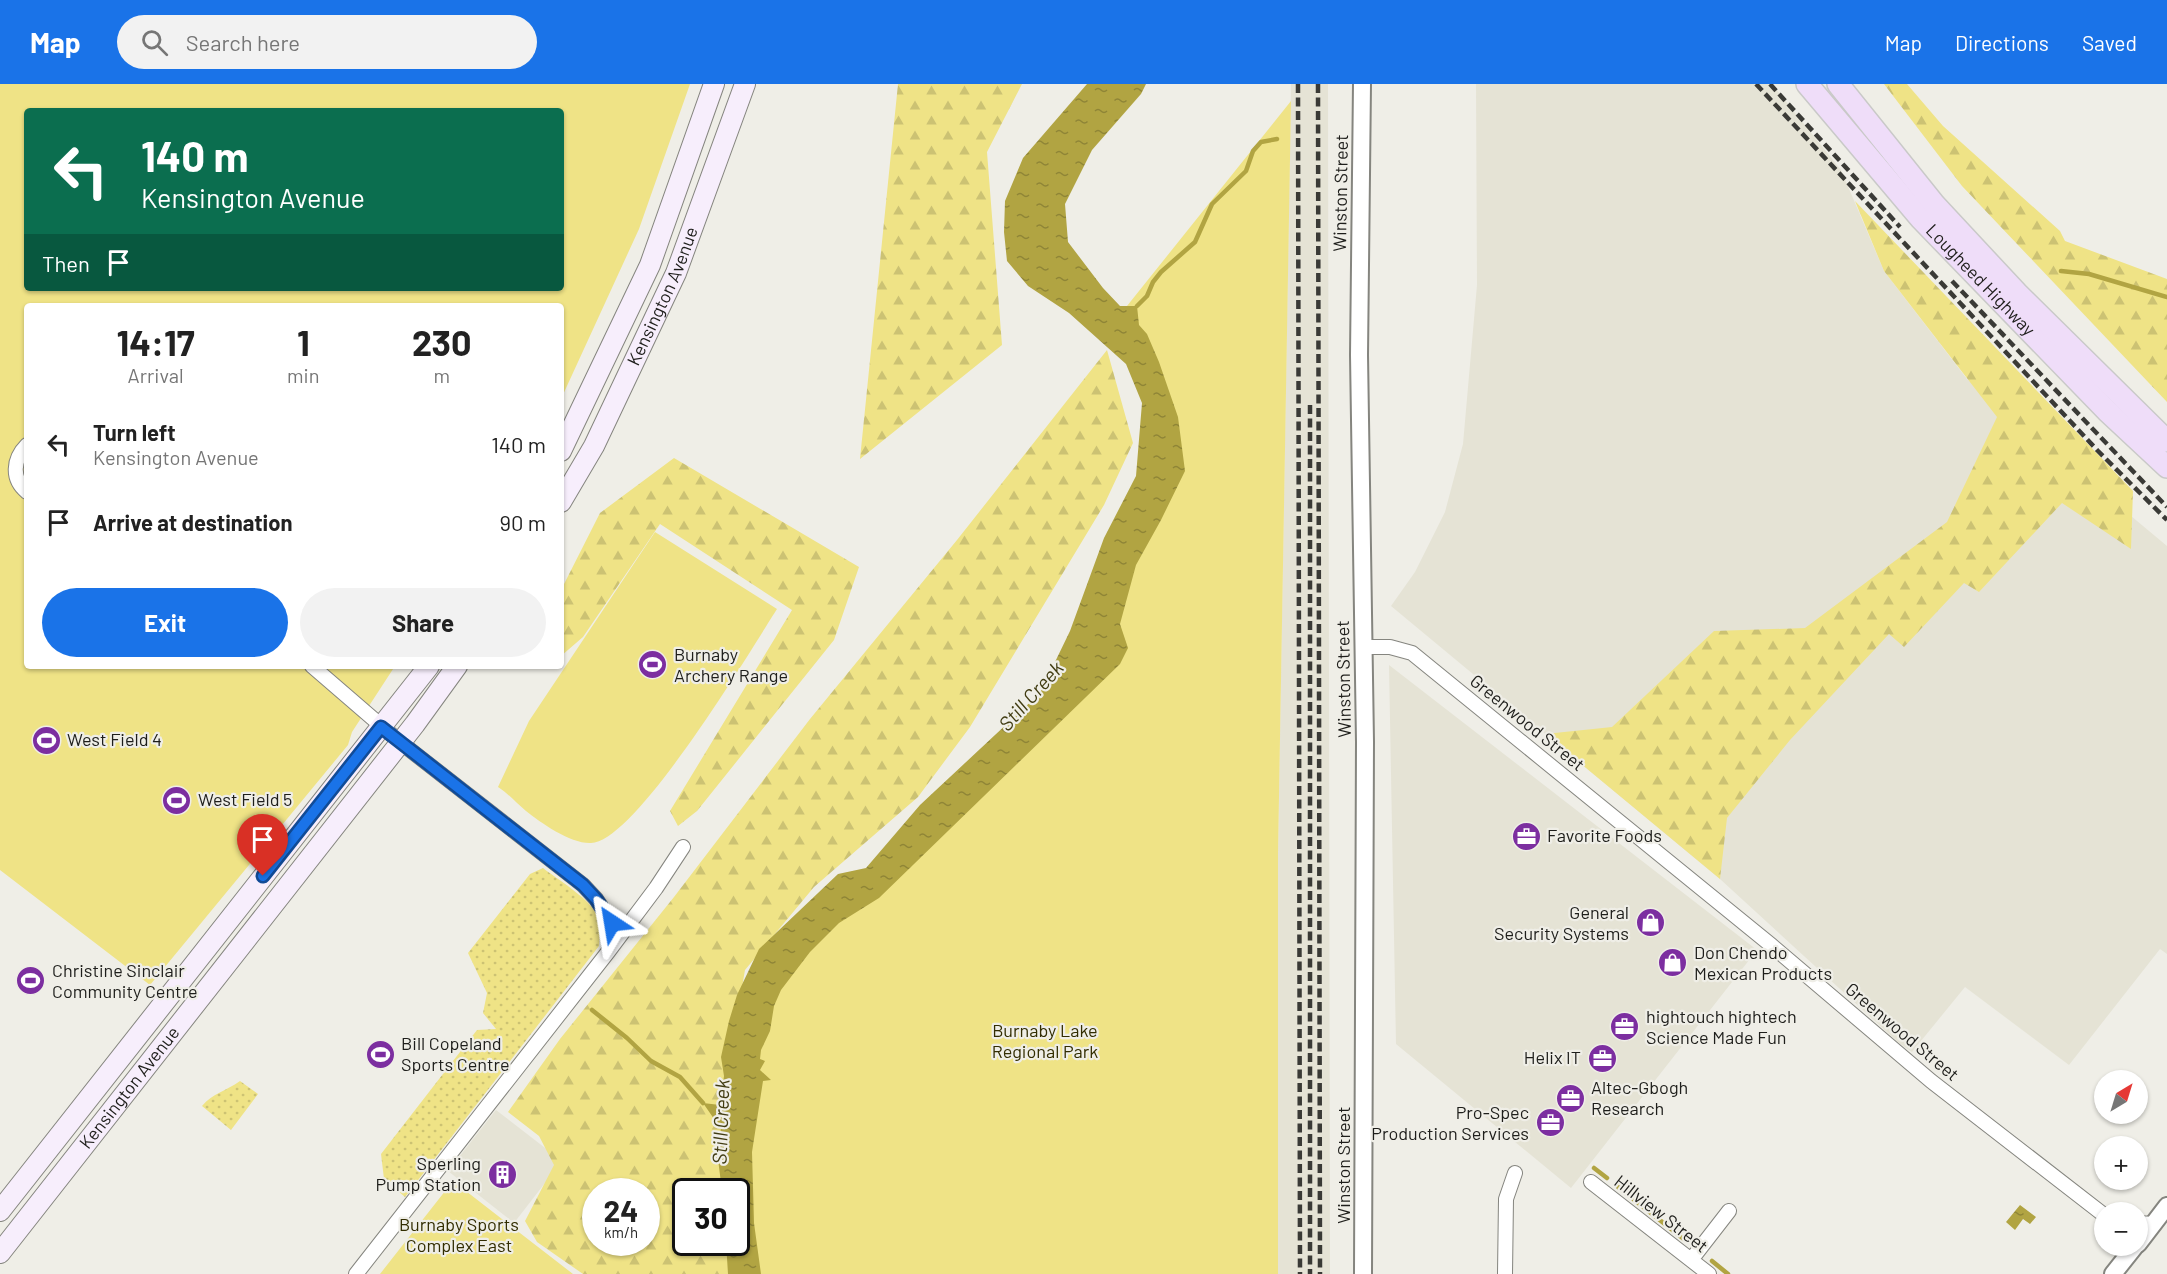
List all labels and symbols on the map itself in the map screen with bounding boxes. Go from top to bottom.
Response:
street label: Winston Street [1328,134,1352,252]
street label: Lougheed Highway [1922,219,2040,340]
street label: Kensington Avenue [622,224,702,369]
street label: Winston Street [1331,620,1355,738]
place label: Burnaby Archery Range [674,643,788,686]
sports icon: Burnaby Archery Range [637,649,669,681]
water label: Still Creek [993,655,1068,735]
street label: Greenwood Street [1466,669,1589,775]
sports icon: West Field 4 [30,724,62,756]
place label: West Field 4 [67,728,162,750]
sports icon: West Field 5 [161,784,193,816]
place label: West Field 5 [198,788,292,810]
pin [237,814,288,876]
office icon: Favorite Foods [1510,820,1542,852]
place label: Favorite Foods [1547,824,1662,846]
position arrow [580,891,644,955]
place label: General Security Systems [1494,901,1629,944]
shop icon: General Security Systems [1634,907,1666,939]
place label: Don Chendo Mexican Products [1694,941,1832,984]
shop icon: Don Chendo Mexican Products [1657,947,1689,979]
place label: Christine Sinclair Community Centre [52,959,198,1002]
sports icon: Christine Sinclair Community Centre [15,965,47,997]
street label: Greenwood Street [1842,977,1964,1085]
place label: hightouch hightech Science Made Fun [1646,1005,1797,1048]
office icon: hightouch hightech Science Made Fun [1609,1011,1641,1043]
park label: Burnaby Lake Regional Park [992,1019,1098,1062]
street label: Kensington Avenue [74,1022,184,1153]
place label: Bill Copeland Sports Centre [401,1032,510,1075]
sports icon: Bill Copeland Sports Centre [364,1038,396,1070]
office icon: Helix IT [1586,1042,1618,1074]
place label: Helix IT [1524,1046,1581,1068]
north arrow [2094,1070,2148,1124]
place label: Altec-Gbogh Research [1591,1076,1688,1119]
water label: Still Creek [707,1079,733,1165]
office icon: Altec-Gbogh Research [1554,1082,1586,1114]
place label: Pro-Spec Production Services [1371,1101,1529,1144]
street label: Winston Street [1332,1106,1354,1224]
office icon: Pro-Spec Production Services [1534,1107,1566,1139]
place label: Sperling Pump Station [375,1152,481,1195]
building icon: Sperling Pump Station [486,1158,518,1190]
street label: Hillview Street [1610,1170,1713,1257]
speed limit sign: 30 [672,1178,750,1256]
park label: Burnaby Sports Complex East [399,1213,519,1256]

